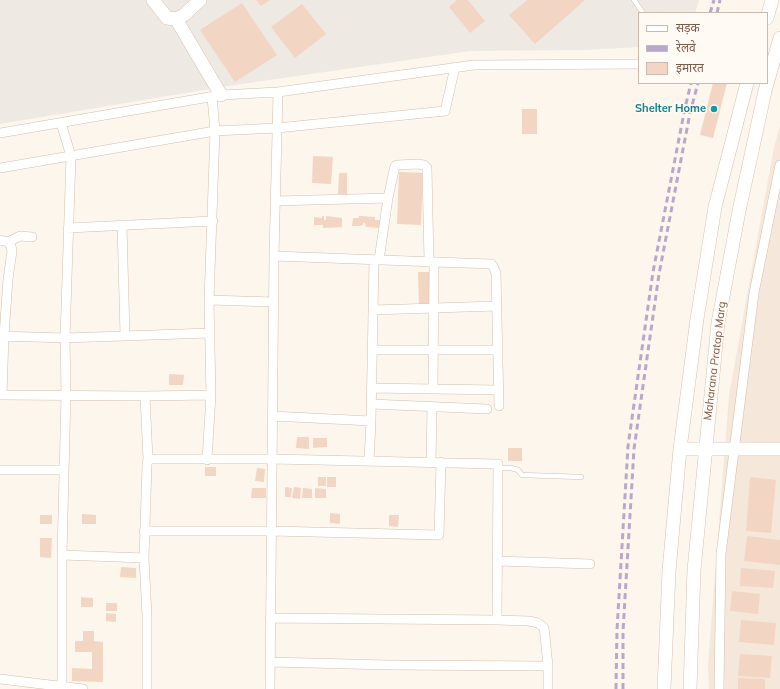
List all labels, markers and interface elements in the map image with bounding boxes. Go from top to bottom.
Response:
legend [638,12,768,84]
text: सड़क [676,20,700,35]
text: रेलवे [676,40,696,55]
text: इमारत [676,60,704,75]
place label: Shelter Home [635,102,706,116]
marker: Shelter Home [709,104,719,114]
street label: Maharana Pratap Marg [701,301,729,421]

